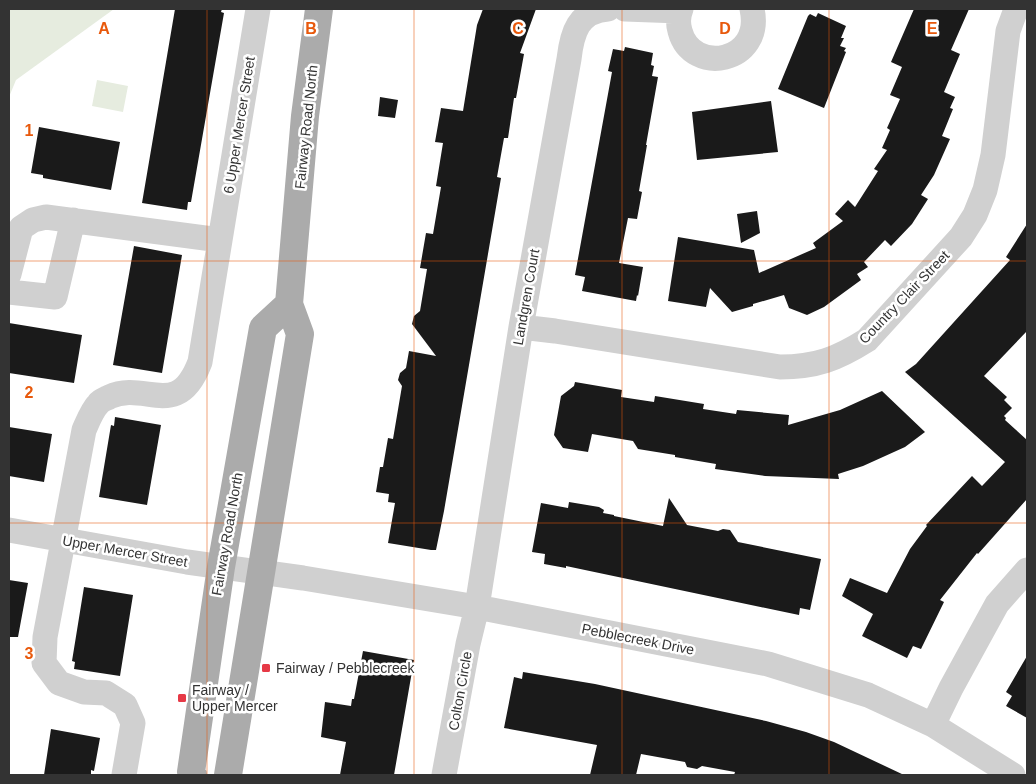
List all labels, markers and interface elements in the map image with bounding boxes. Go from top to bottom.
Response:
text: A [98,20,110,37]
text: B [305,20,317,37]
text: C [512,20,524,37]
text: D [719,20,731,37]
text: E [927,20,938,37]
street label: 6 Upper Mercer Street [220,55,258,195]
street label: Fairway Road North [292,64,320,190]
text: 1 [25,122,34,139]
street label: Country Clair Street [856,247,953,347]
street label: Landgren Court [510,248,542,346]
text: 2 [25,384,34,401]
street label: Fairway Road North [208,471,246,597]
street label: Upper Mercer Street [61,532,189,570]
street label: Pebblecreek Drive [580,620,696,658]
text: 3 [25,645,34,662]
street label: Colton Circle [445,650,475,732]
place label: Fairway / Pebblecreek [276,660,416,676]
marker: Fairway / Pebblecreek [260,662,272,674]
place label: Fairway / Upper Mercer [192,682,278,714]
marker: Fairway / Upper Mercer [176,692,188,704]

